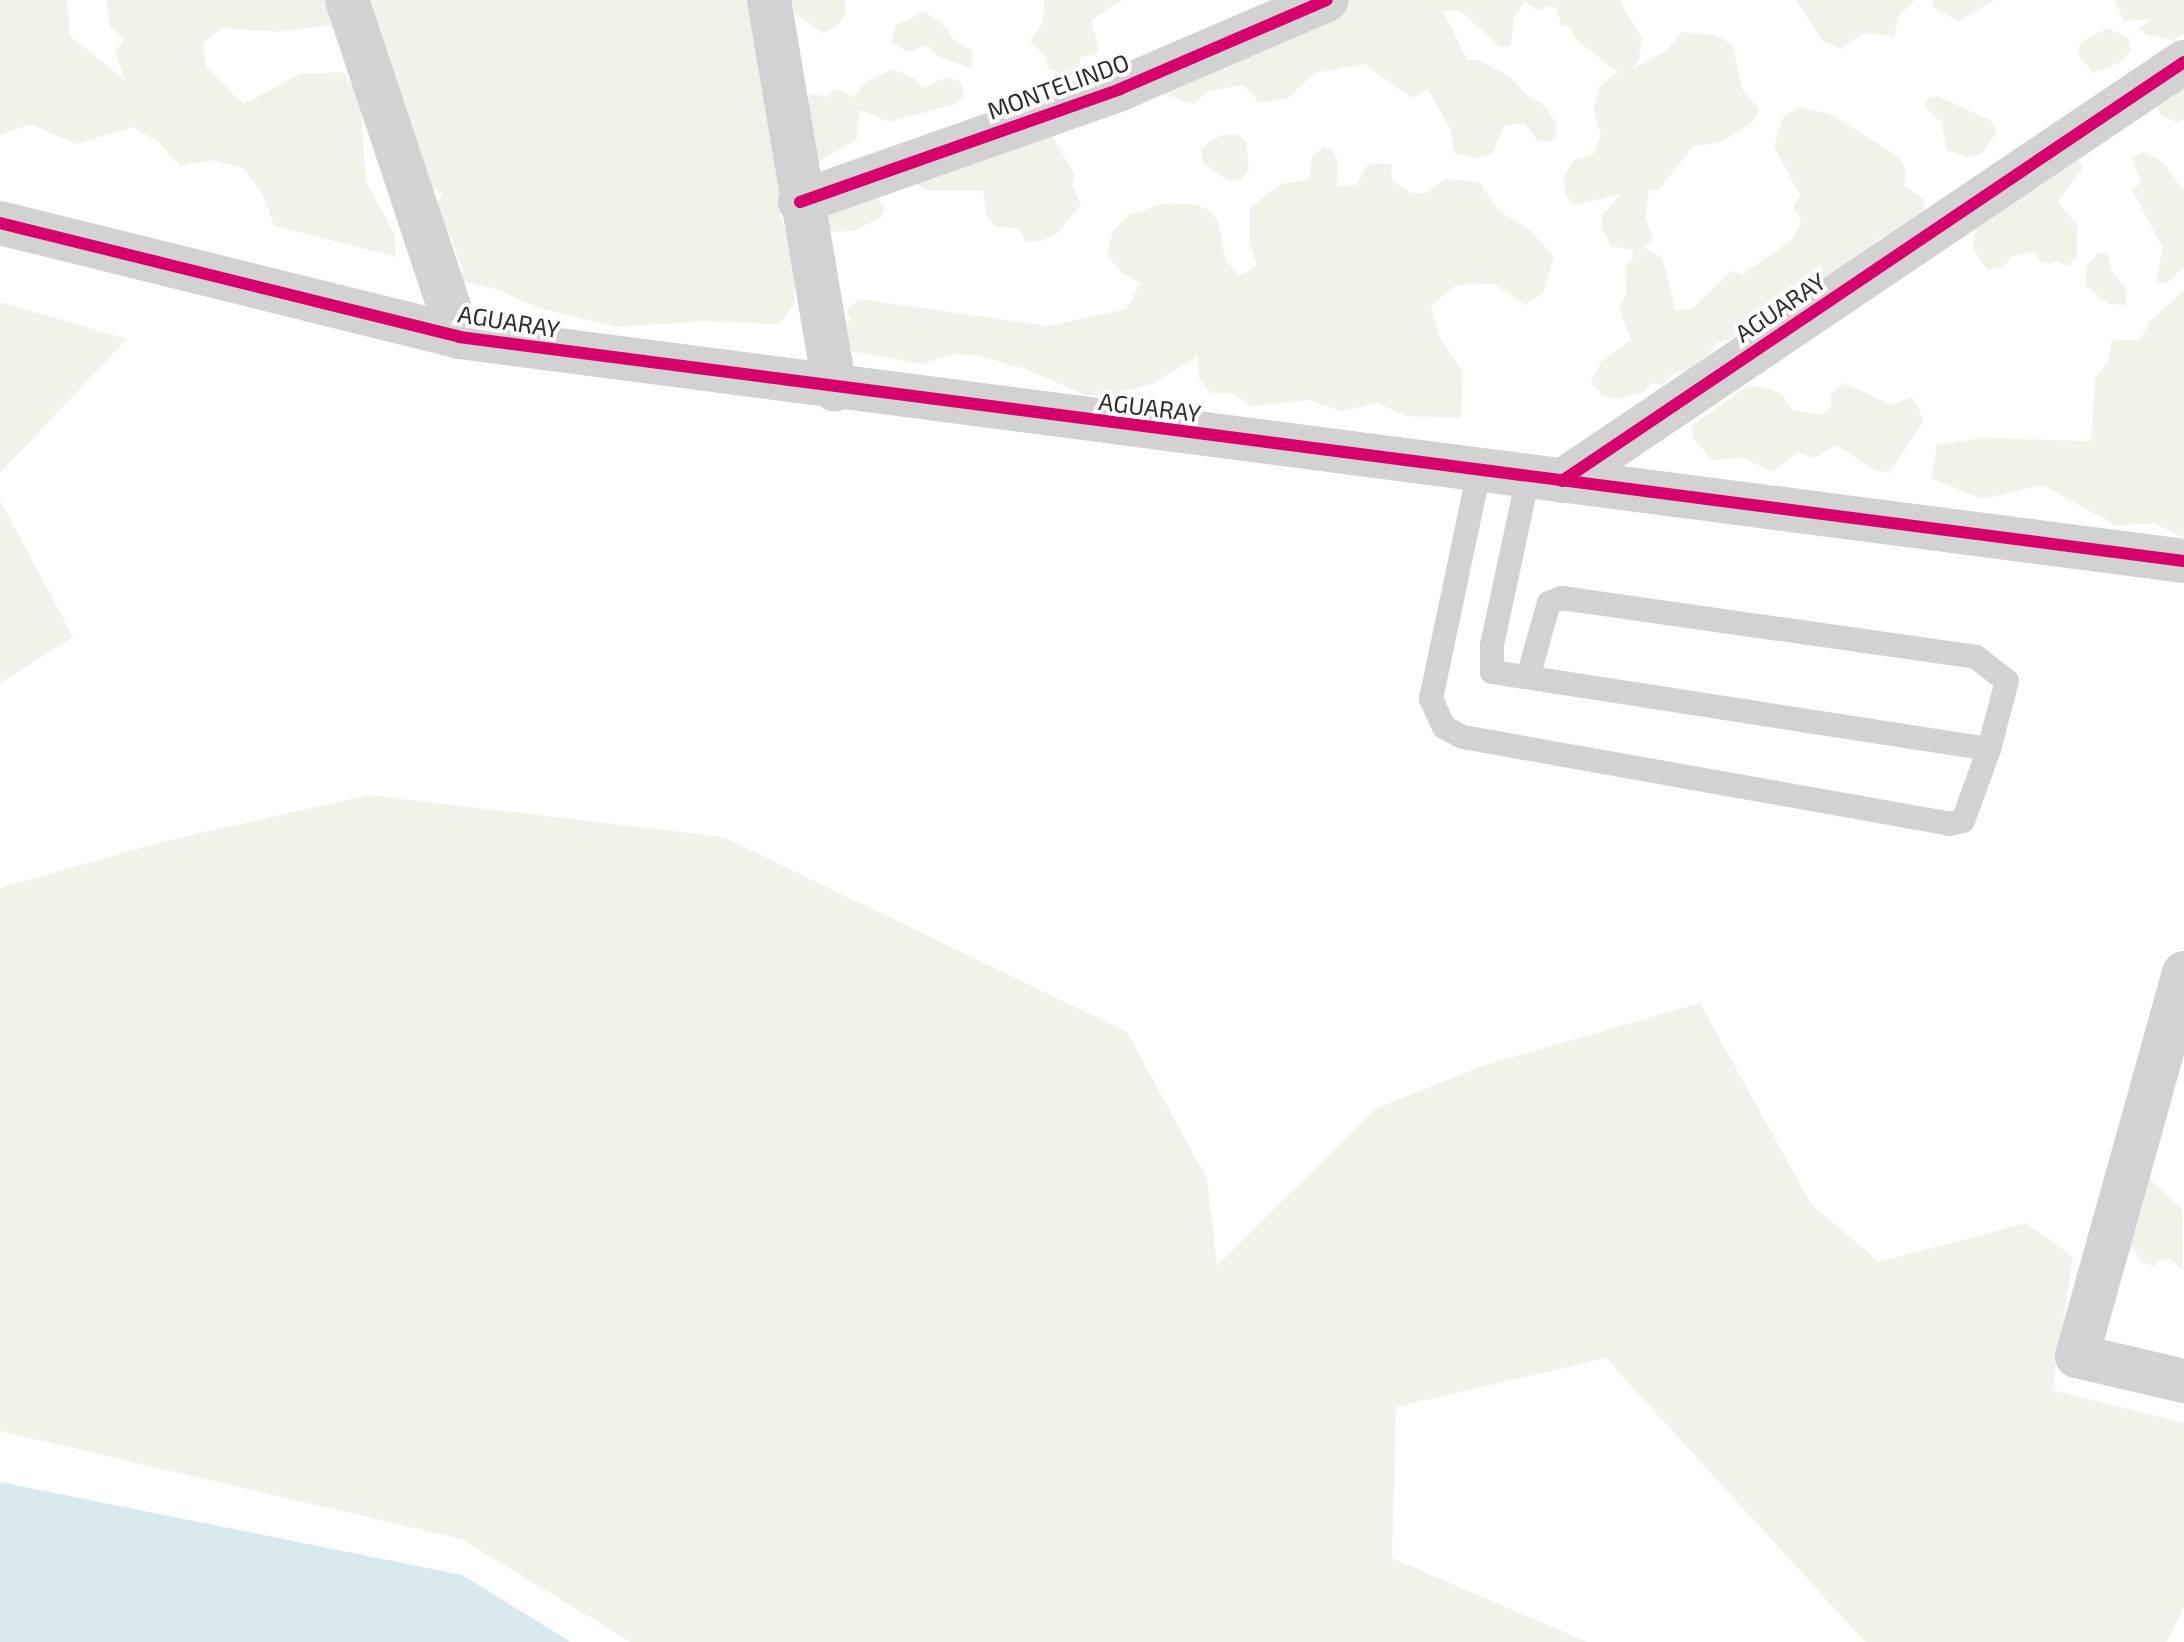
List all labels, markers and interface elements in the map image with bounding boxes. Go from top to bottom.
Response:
street label: MONTELINDO [983,47,1133,125]
street label: AGUARAY [1729,266,1831,348]
street label: AGUARAY [456,299,562,343]
street label: AGUARAY [1097,386,1203,428]

